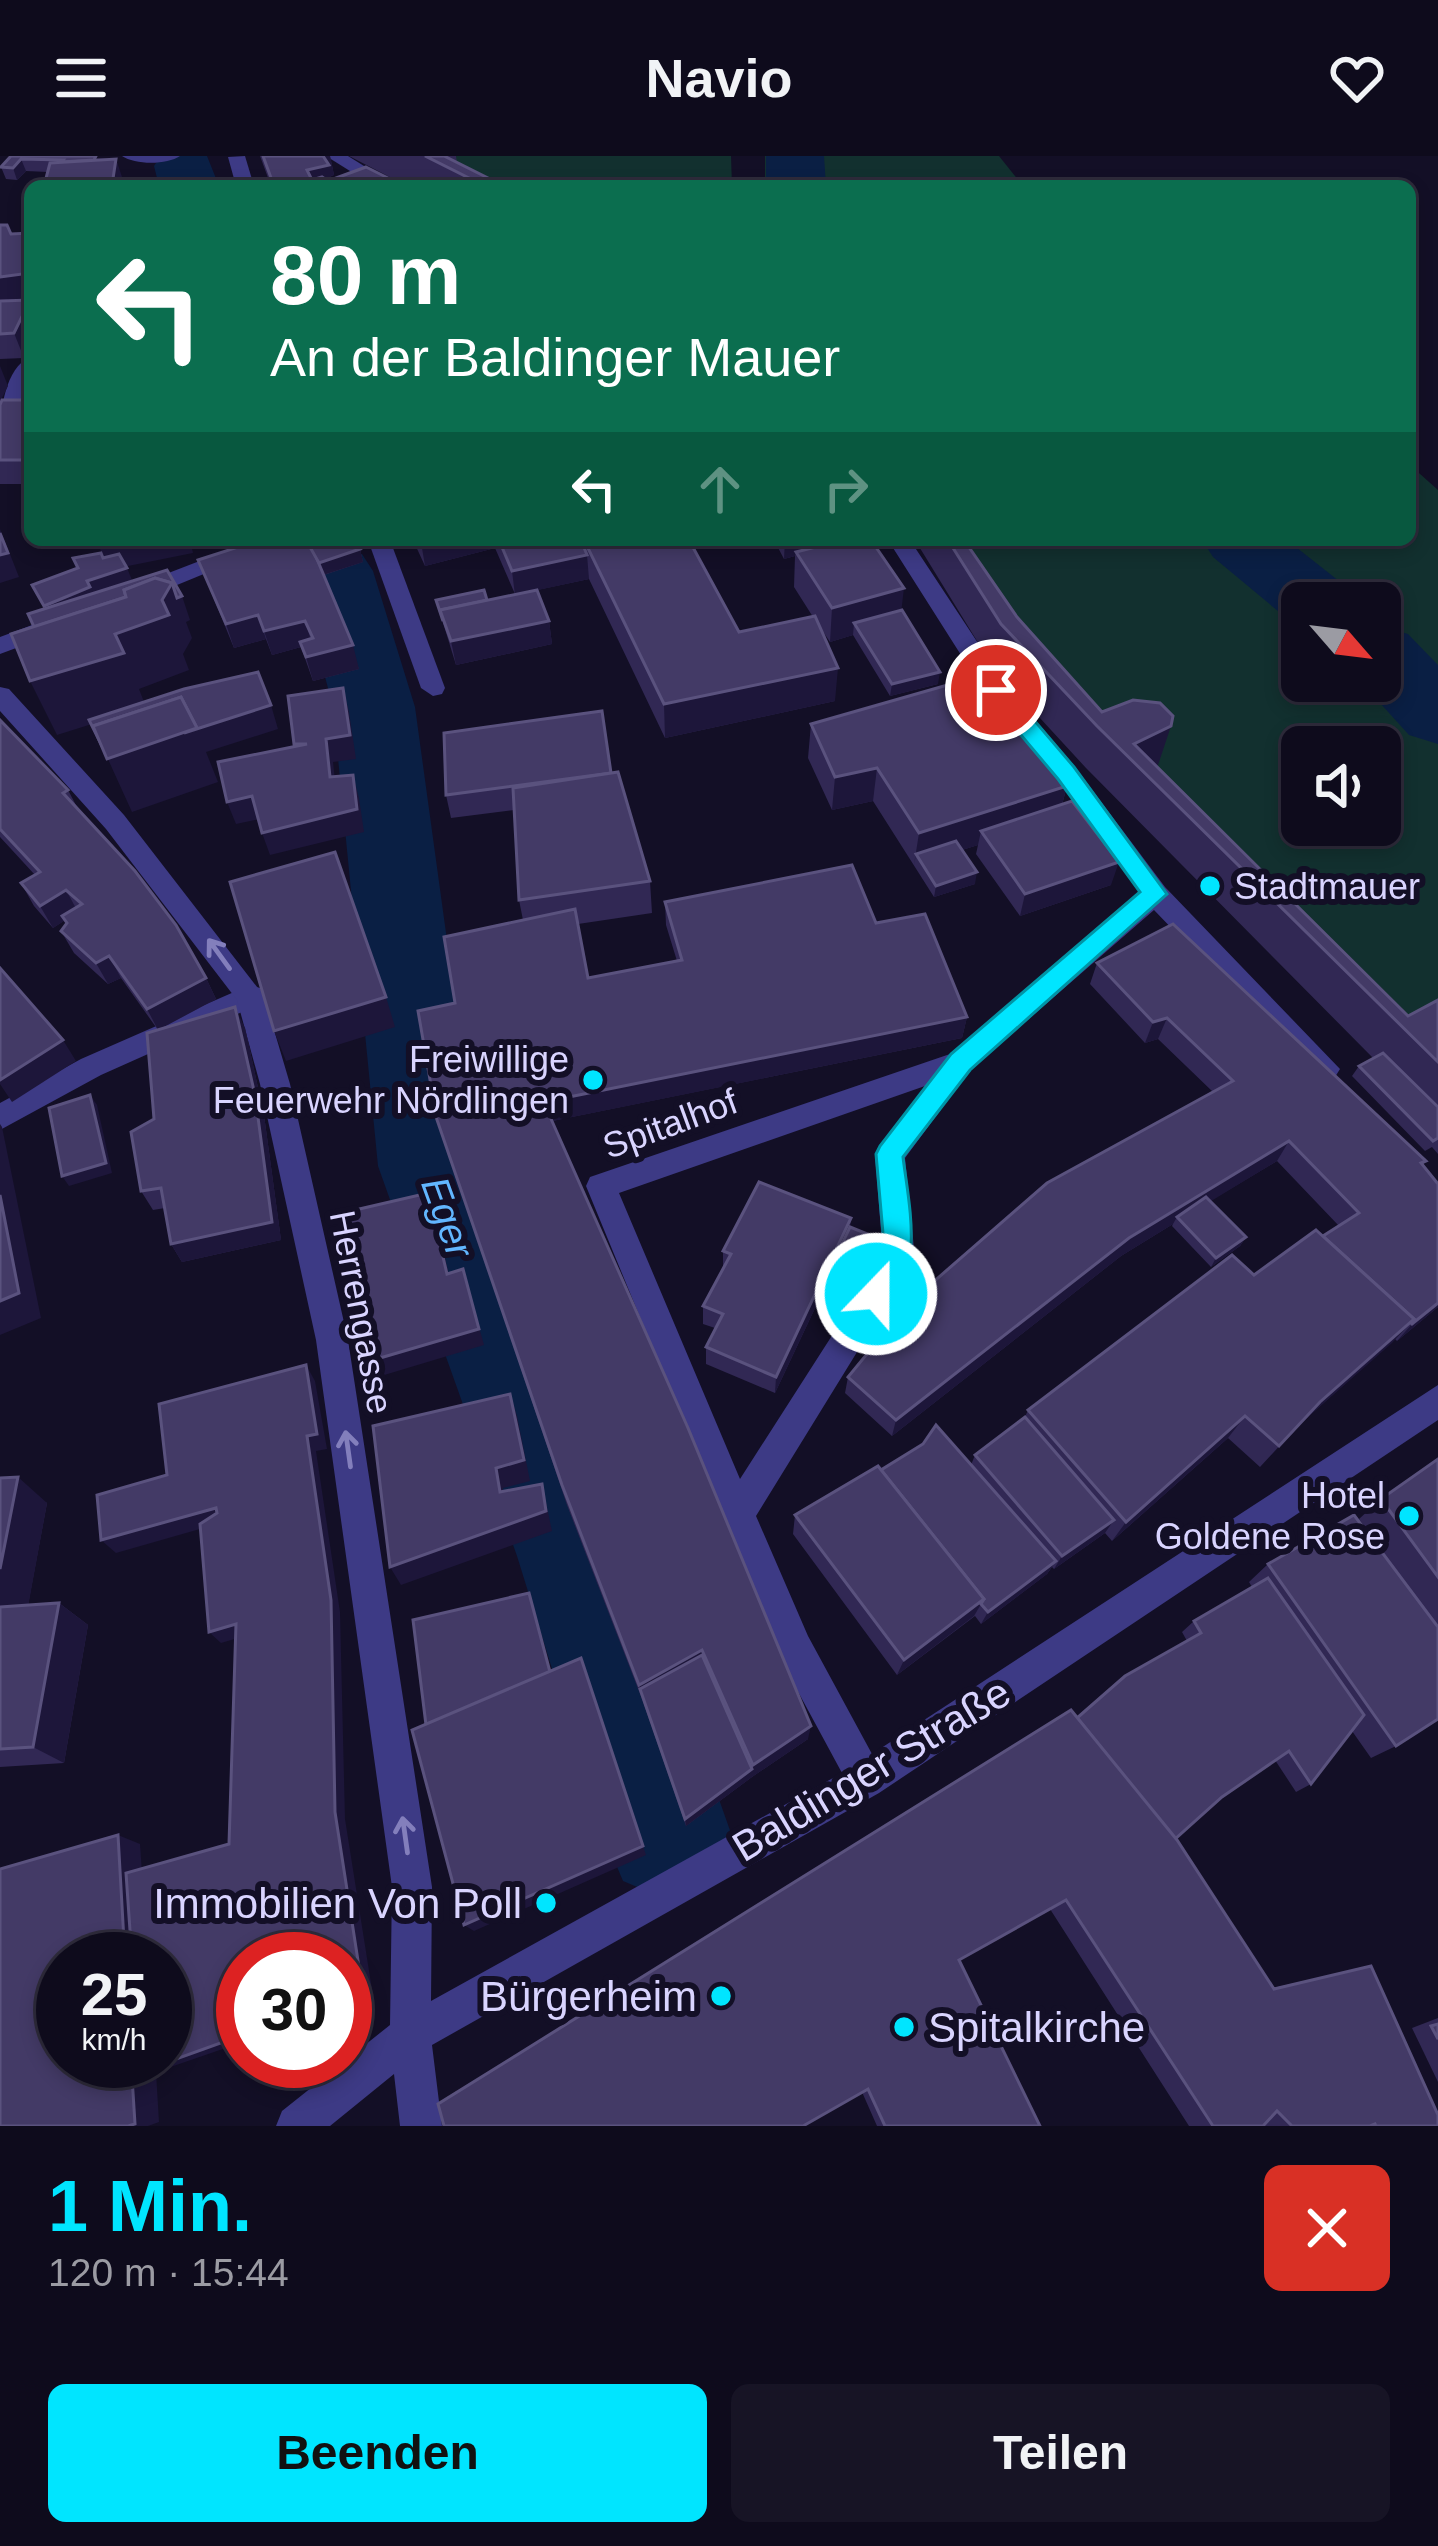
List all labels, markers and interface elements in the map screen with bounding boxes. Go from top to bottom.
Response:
icon: menu [48,45,114,111]
icon: heart [1324,45,1390,111]
text: Navio [645,48,793,108]
icon: left [72,228,228,384]
text: 80 m [270,228,461,322]
text: An der Baldinger Mauer [270,327,840,387]
icon: left [561,456,627,522]
icon: ahead [687,456,753,522]
icon: right [813,456,879,522]
north arrow [1281,582,1401,702]
map controls [1281,582,1401,846]
pin [945,639,1047,741]
icon: arrive [963,657,1029,723]
button: sound [1281,726,1401,846]
place label: Stadtmauer [1234,866,1420,907]
marker: Stadtmauer [1197,873,1223,899]
one-way arrow [207,938,233,971]
place label: Freiwillige Feuerwehr Nördlingen [213,1039,569,1121]
marker: Freiwillige Feuerwehr Nördlingen [580,1067,606,1093]
street label: Spitalhof [597,1080,744,1167]
water label: Eger [413,1171,483,1265]
street label: Herrengasse [322,1207,401,1417]
position arrow [813,1231,939,1357]
one-way arrow [336,1430,359,1469]
place label: Hotel Goldene Rose [1155,1475,1385,1557]
marker: Hotel Goldene Rose [1396,1503,1422,1529]
street label: Baldinger Straße [724,1668,1018,1871]
one-way arrow [393,1816,416,1855]
place label: Immobilien Von Poll [153,1880,522,1927]
marker: Immobilien Von Poll [533,1890,559,1916]
speed limit sign: 30 [216,1932,372,2088]
text: 25 [81,1961,147,2028]
place label: Bürgerheim [480,1973,697,2020]
marker: Bürgerheim [708,1983,734,2009]
place label: Spitalkirche [928,2004,1145,2051]
marker: Spitalkirche [891,2014,917,2040]
text: km/h [81,2023,147,2056]
button: close [1264,2165,1390,2291]
text: 1 Min. [48,2166,252,2246]
text: 120 m · 15:44 [48,2251,289,2294]
button: Beenden [48,2384,707,2522]
button: Teilen [731,2384,1390,2522]

